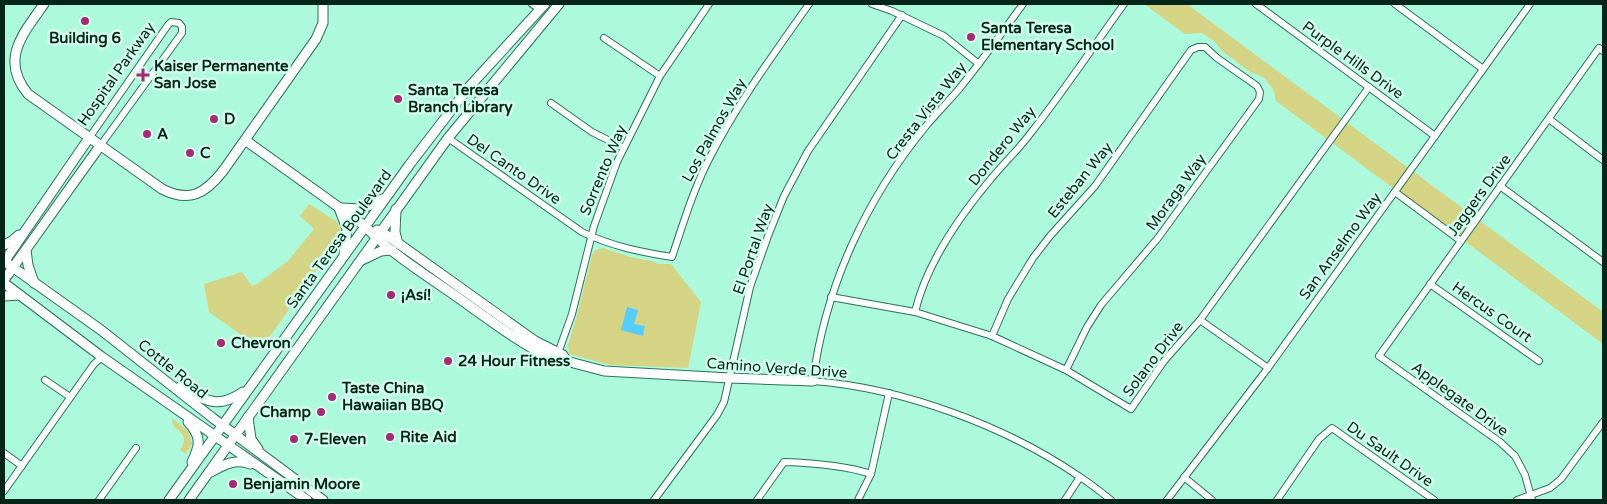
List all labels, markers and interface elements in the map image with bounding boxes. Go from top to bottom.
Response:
marker: Building 6 [79,15,91,27]
street label: Purple Hills Drive [1299,17,1407,103]
street label: Hospital Parkway [73,19,159,129]
place label: Santa Teresa Elementary School [981,19,1114,55]
place label: Building 6 [49,29,121,48]
marker: Santa Teresa Elementary School [965,31,977,43]
place label: Kaiser Permanente San Jose [154,57,289,92]
street label: Cresta Vista Way [882,58,970,164]
marker: Kaiser Permanente San Jose [136,68,150,82]
street label: Los Palmos Way [678,75,750,185]
place label: Santa Teresa Branch Library [408,81,512,117]
marker: Santa Teresa Branch Library [392,93,404,105]
street label: Dondero Way [965,103,1039,189]
place label: D [224,110,235,128]
marker: D [208,113,220,125]
street label: Sorrento Way [576,122,630,218]
place label: A [157,125,168,143]
marker: A [141,128,153,140]
street label: Del Canto Drive [464,130,564,208]
street label: Esteban Way [1044,138,1116,222]
place label: C [200,144,211,162]
marker: C [184,147,196,159]
street label: Moraga Way [1142,150,1210,234]
street label: Jaggers Drive [1443,151,1515,239]
street label: Santa Teresa Boulevard [283,166,395,312]
street label: San Anselmo Way [1295,189,1385,303]
street label: El Portal Way [729,201,777,297]
street label: Hercus Court [1449,278,1536,346]
place label: ¡Así! [401,286,431,304]
marker: ¡Así! [385,289,397,301]
street label: Solano Drive [1119,318,1187,400]
place label: Chevron [231,334,291,352]
street label: Cottle Road [134,335,212,403]
marker: Chevron [215,337,227,349]
place label: 24 Hour Fitness [458,352,570,370]
street label: Camino Verde Drive [706,354,848,382]
marker: 24 Hour Fitness [442,355,454,367]
street label: Applegate Drive [1408,358,1512,440]
place label: Taste China Hawaiian BBQ [341,379,444,414]
marker: Taste China Hawaiian BBQ [326,391,338,403]
place label: Champ [260,403,312,422]
marker: Champ [315,406,327,418]
street label: Du Sault Drive [1343,418,1437,490]
place label: Rite Aid [400,428,457,446]
place label: 7-Eleven [304,430,366,448]
marker: Rite Aid [384,431,396,443]
marker: 7-Eleven [288,433,300,445]
place label: Benjamin Moore [243,475,361,494]
marker: Benjamin Moore [227,478,239,490]

